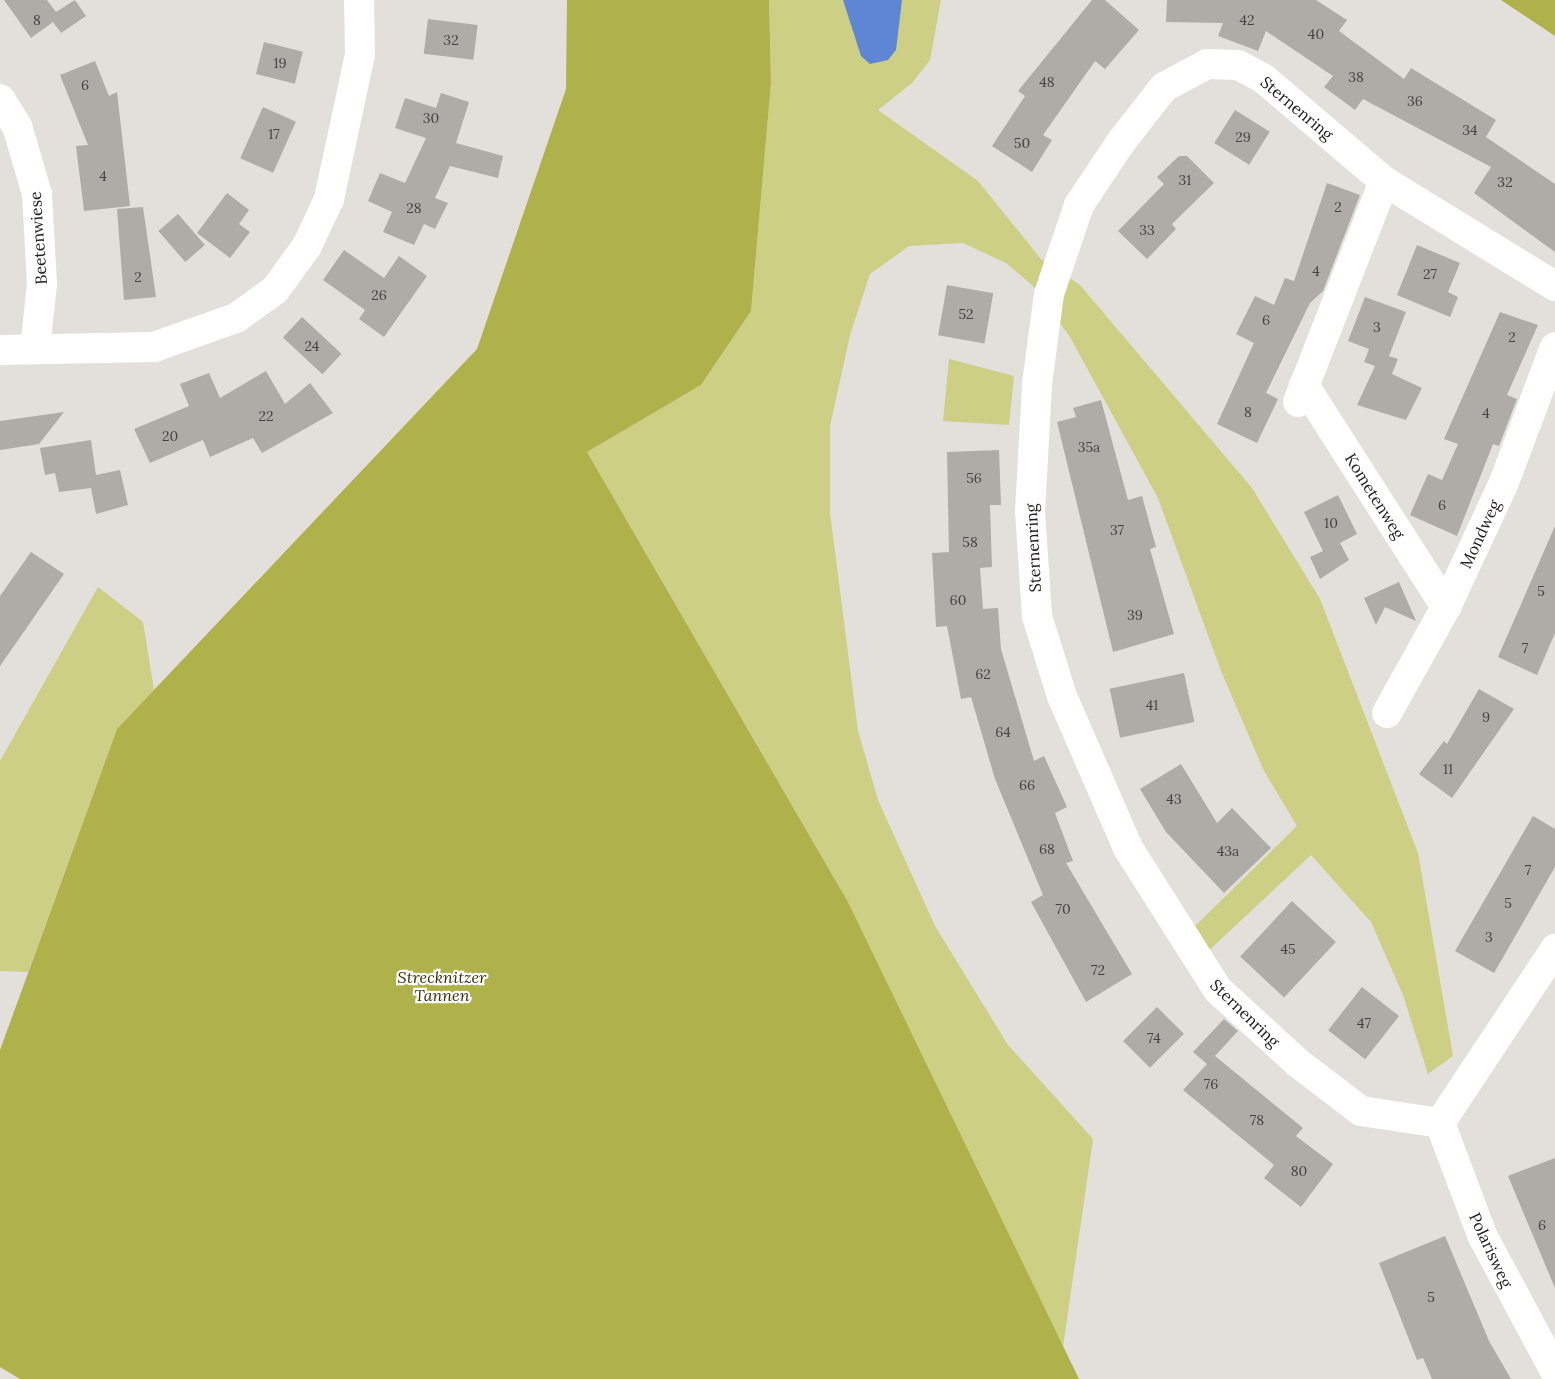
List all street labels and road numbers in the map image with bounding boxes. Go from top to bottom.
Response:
street label: Sternenring [1257,72,1337,144]
street label: Beetenwiese [25,191,51,285]
street label: Kometenweg [1341,450,1409,542]
street label: Mondweg [1456,497,1504,571]
street label: Sternenring [1021,503,1045,593]
street label: Sternenring [1206,975,1284,1051]
street label: Polarisweg [1465,1209,1517,1291]

